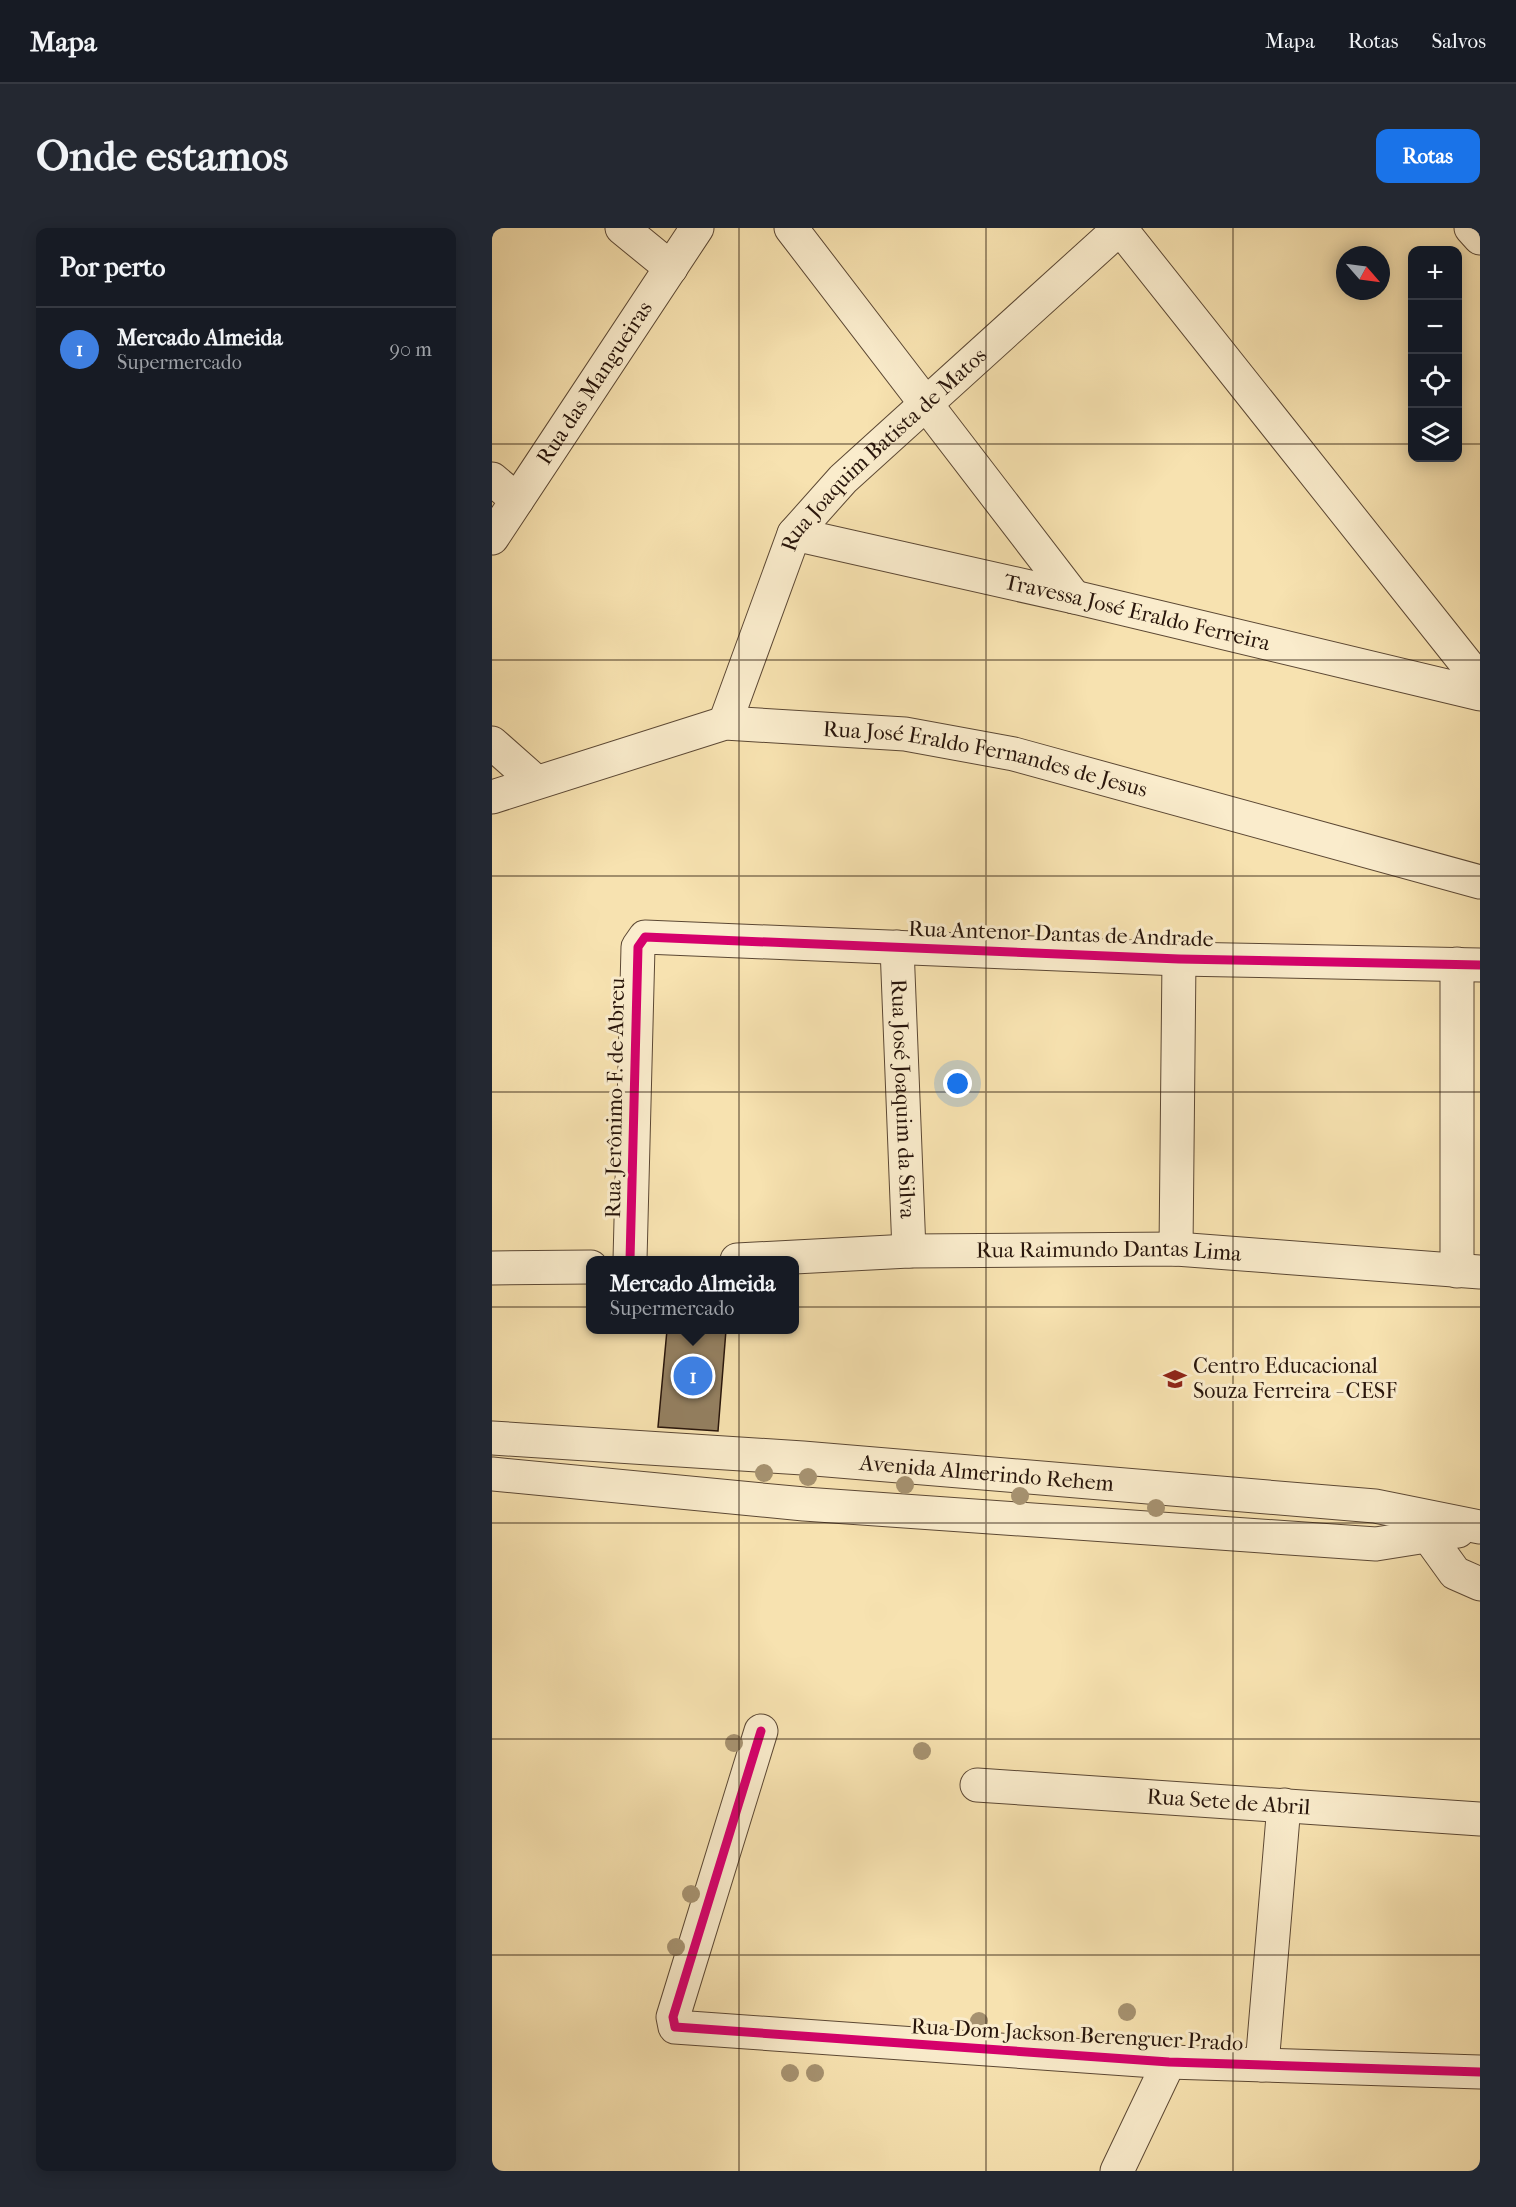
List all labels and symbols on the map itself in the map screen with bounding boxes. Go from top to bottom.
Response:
north arrow [1336,246,1390,300]
street label: Rua das Mangueiras [531,296,658,470]
street label: Rua Joaquim Batista de Matos [776,342,992,555]
street label: Travessa José Eraldo Ferreira [1001,569,1274,657]
street label: Rua José Eraldo Fernandes de Jesus [822,716,1150,803]
street label: Rua Antenor Dantas de Andrade [908,916,1214,952]
street label: Rua Jerônimo F. de Abreu [600,977,630,1219]
street label: Rua José Joaquim da Silva [885,979,921,1220]
your location [943,1069,972,1098]
street label: Rua Raimundo Dantas Lima [976,1236,1243,1267]
place label: Centro Educacional Souza Ferreira - CESF [1193,1353,1397,1404]
pin: 1 [674,1354,712,1398]
school or university icon: Centro Educacional Souza Ferreira - CESF [1162,1366,1188,1392]
street label: Avenida Almerindo Rehem [858,1450,1116,1497]
street label: Rua Sete de Abril [1146,1783,1311,1820]
street label: Rua Dom Jackson Berenguer Prado [910,2013,1244,2057]

